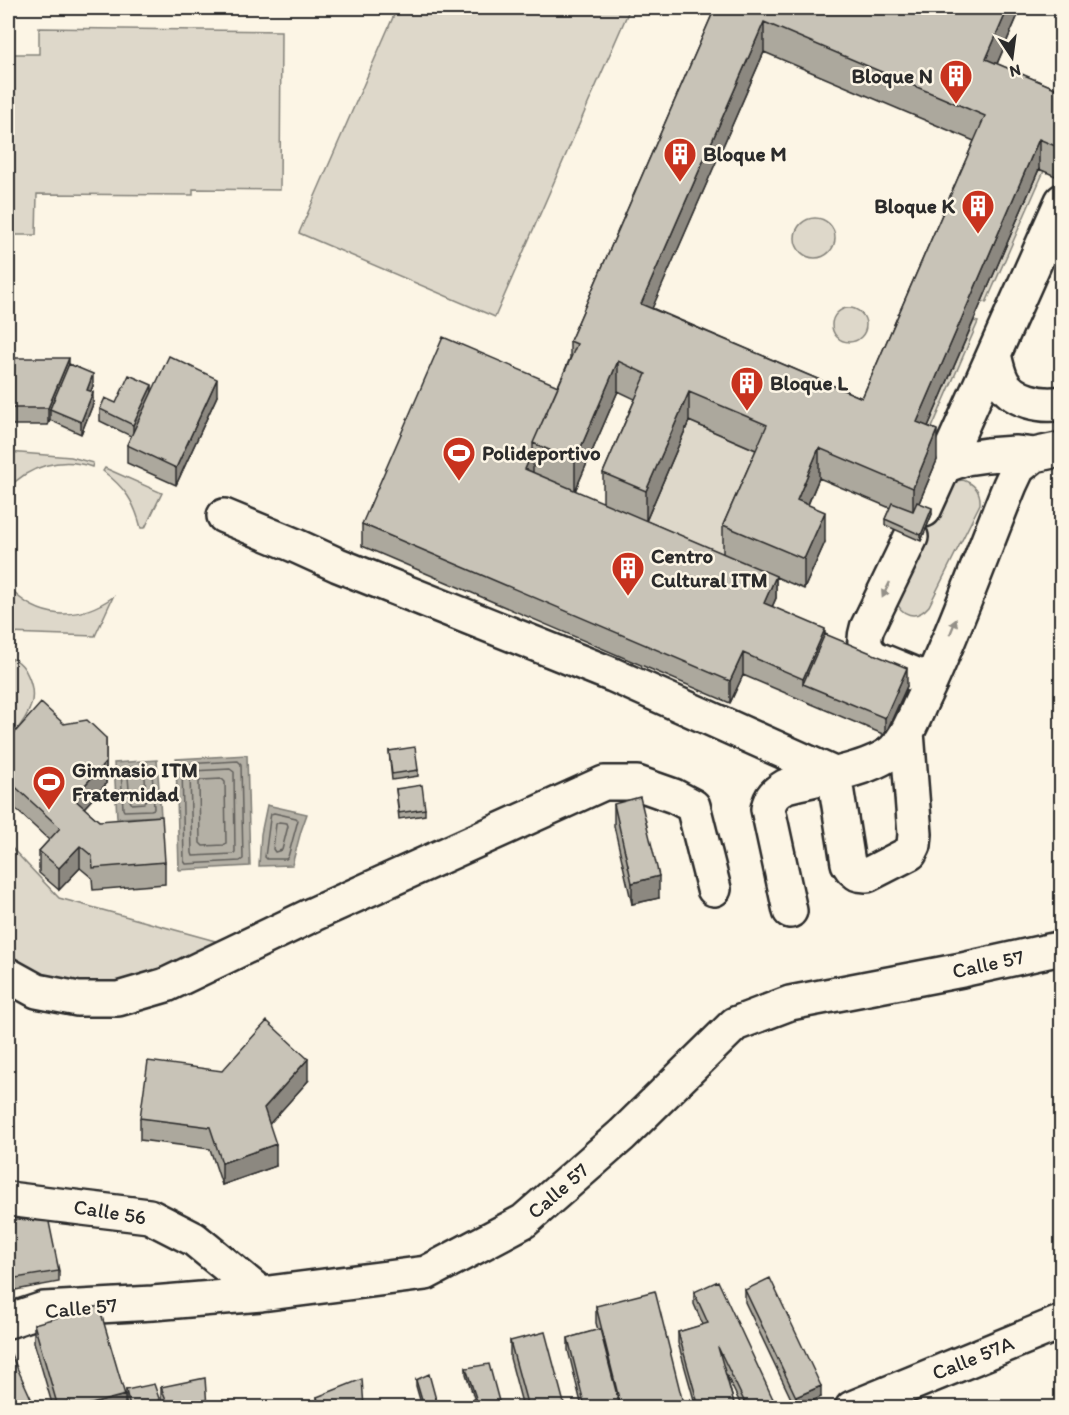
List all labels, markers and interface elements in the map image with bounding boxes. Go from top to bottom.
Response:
north arrow [982,27,1042,87]
building icon: Bloque N [938,58,974,105]
text: N [1008,61,1023,82]
place label: Bloque N [852,63,933,89]
building icon: Bloque M [662,136,698,183]
place label: Bloque M [703,141,787,167]
building icon: Bloque K [960,188,996,235]
place label: Bloque K [874,193,956,219]
building icon: Bloque L [729,365,765,412]
place label: Bloque L [770,370,848,396]
sports icon: Polideportivo [441,435,477,482]
place label: Polideportivo [482,440,601,466]
place label: Centro Cultural ITM [651,543,768,592]
building icon: Centro Cultural ITM [610,550,646,597]
one-way arrow [881,581,890,598]
one-way arrow [948,618,958,636]
place label: Gimnasio ITM Fraternidad [72,757,198,806]
sports icon: Gimnasio ITM Fraternidad [31,764,67,811]
street label: Calle 57 [950,944,1026,983]
street label: Calle 57 [522,1157,593,1224]
street label: Calle 56 [72,1193,148,1230]
street label: Calle 57 [44,1292,118,1323]
street label: Calle 57A [928,1330,1018,1385]

